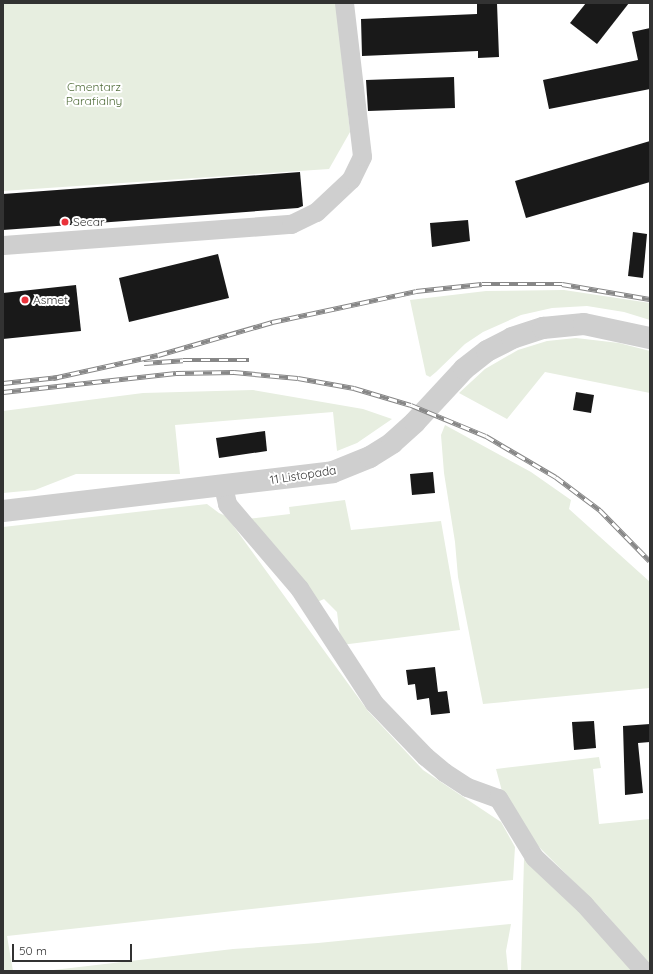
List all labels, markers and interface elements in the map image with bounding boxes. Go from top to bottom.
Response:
park label: Cmentarz Parafialny [66,80,122,108]
place label: Secar [73,215,105,229]
marker: Secar [60,217,70,227]
place label: Asmet [33,293,68,307]
marker: Asmet [20,295,30,305]
street label: 11 Listopada [269,463,337,487]
scale bar [14,936,134,962]
text: 50 m [19,943,47,958]

